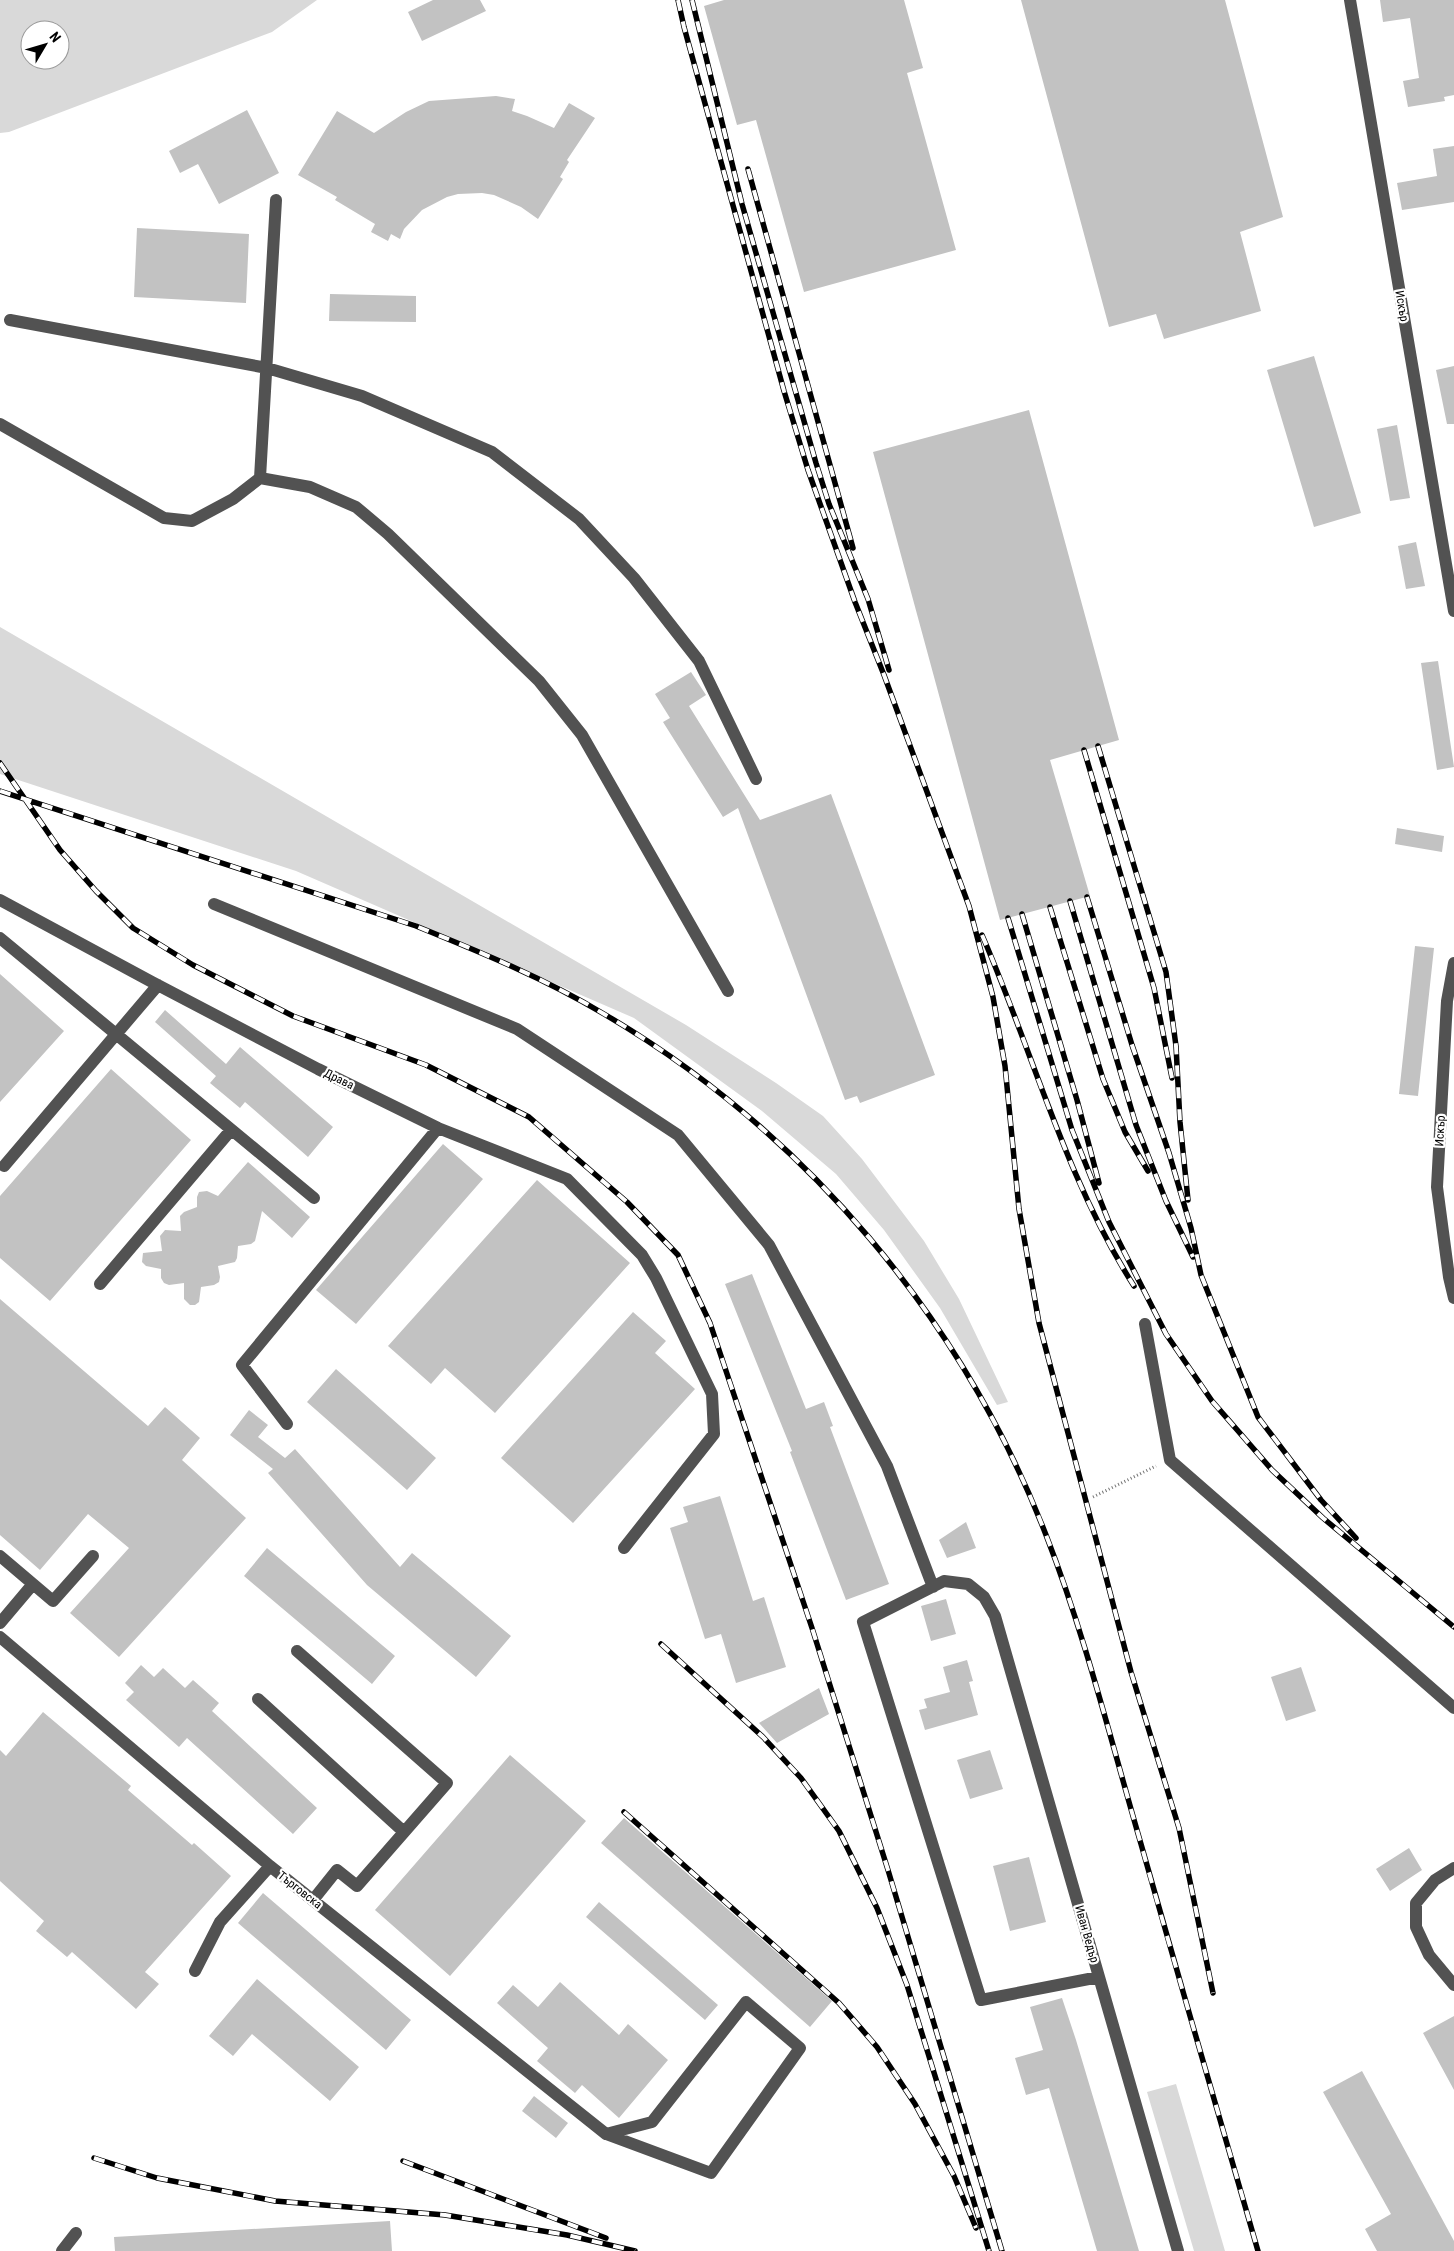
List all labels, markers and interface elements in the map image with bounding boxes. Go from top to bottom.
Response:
north arrow [20,20,70,70]
text: N [46,29,64,45]
street label: Искър [1392,289,1412,323]
street label: Драва [322,1066,356,1092]
street label: Искър [1432,1115,1448,1147]
street label: Търговска [275,1868,325,1912]
street label: Иван Ведър [1072,1904,1102,1964]

